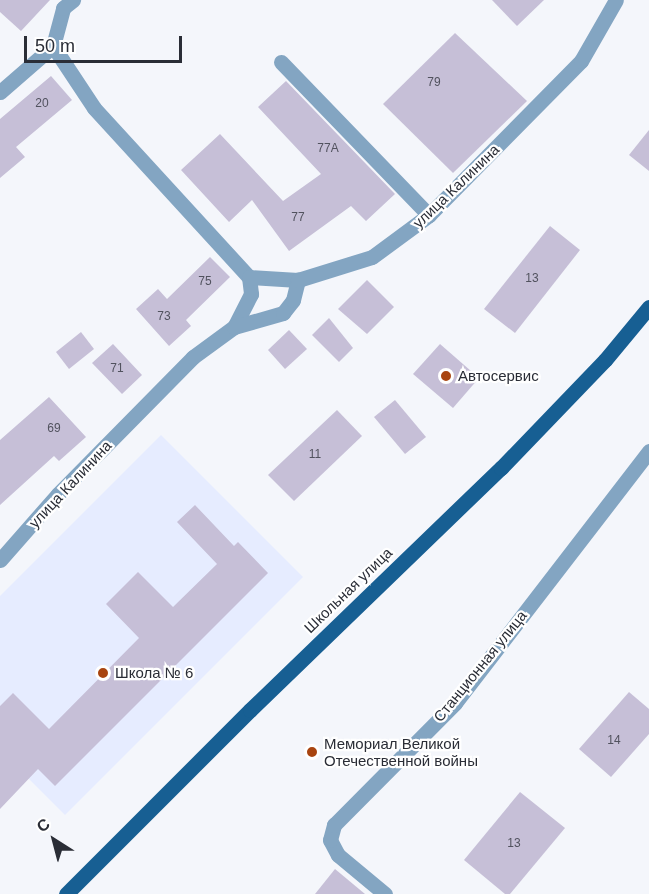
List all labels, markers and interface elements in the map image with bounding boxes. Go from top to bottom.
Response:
scale bar [27,24,184,62]
text: 50 m [35,36,75,56]
house number: 79 [427,76,441,90]
house number: 20 [35,97,49,111]
street label: улица Калинина [409,140,503,232]
house number: 77А [317,142,339,156]
house number: 77 [291,211,305,225]
house number: 13 [525,272,539,286]
house number: 75 [198,275,212,289]
house number: 73 [157,310,171,324]
house number: 71 [110,362,124,376]
place label: Автосервис [458,367,539,385]
marker: Автосервис [439,369,453,383]
house number: 69 [47,422,61,436]
street label: улица Калинина [25,437,115,531]
house number: 11 [309,448,321,462]
street label: Школьная улица [300,544,396,636]
street label: Станционная улица [430,607,530,725]
place label: Школа № 6 [115,664,193,682]
marker: Школа № 6 [96,666,110,680]
place label: Мемориал Великой Отечественной войны [324,734,478,769]
house number: 14 [607,734,621,748]
marker: Мемориал Великой Отечественной войны [305,745,319,759]
north arrow [24,810,84,870]
text: С [33,815,53,835]
house number: 13 [507,837,521,851]

